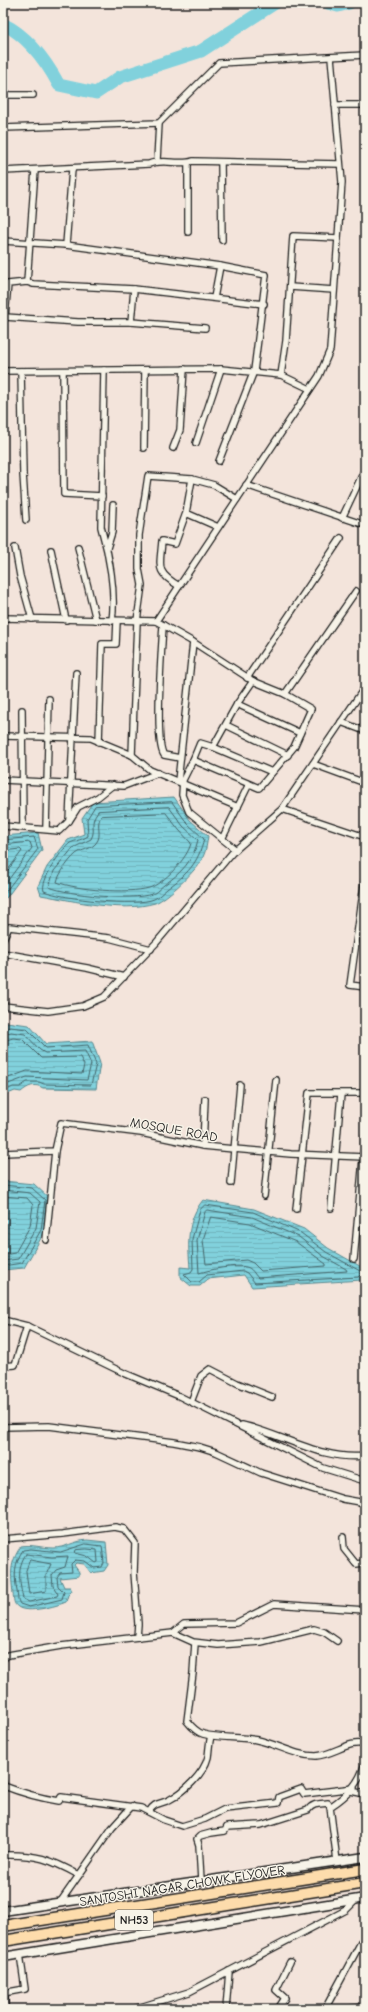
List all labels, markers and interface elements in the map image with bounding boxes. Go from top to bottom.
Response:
street label: MOSQUE ROAD [129,1114,219,1145]
street label: SANTOSHI NAGAR CHOWK FLYOVER [78,1862,286,1909]
road number: NH53 [115,1910,153,1930]

